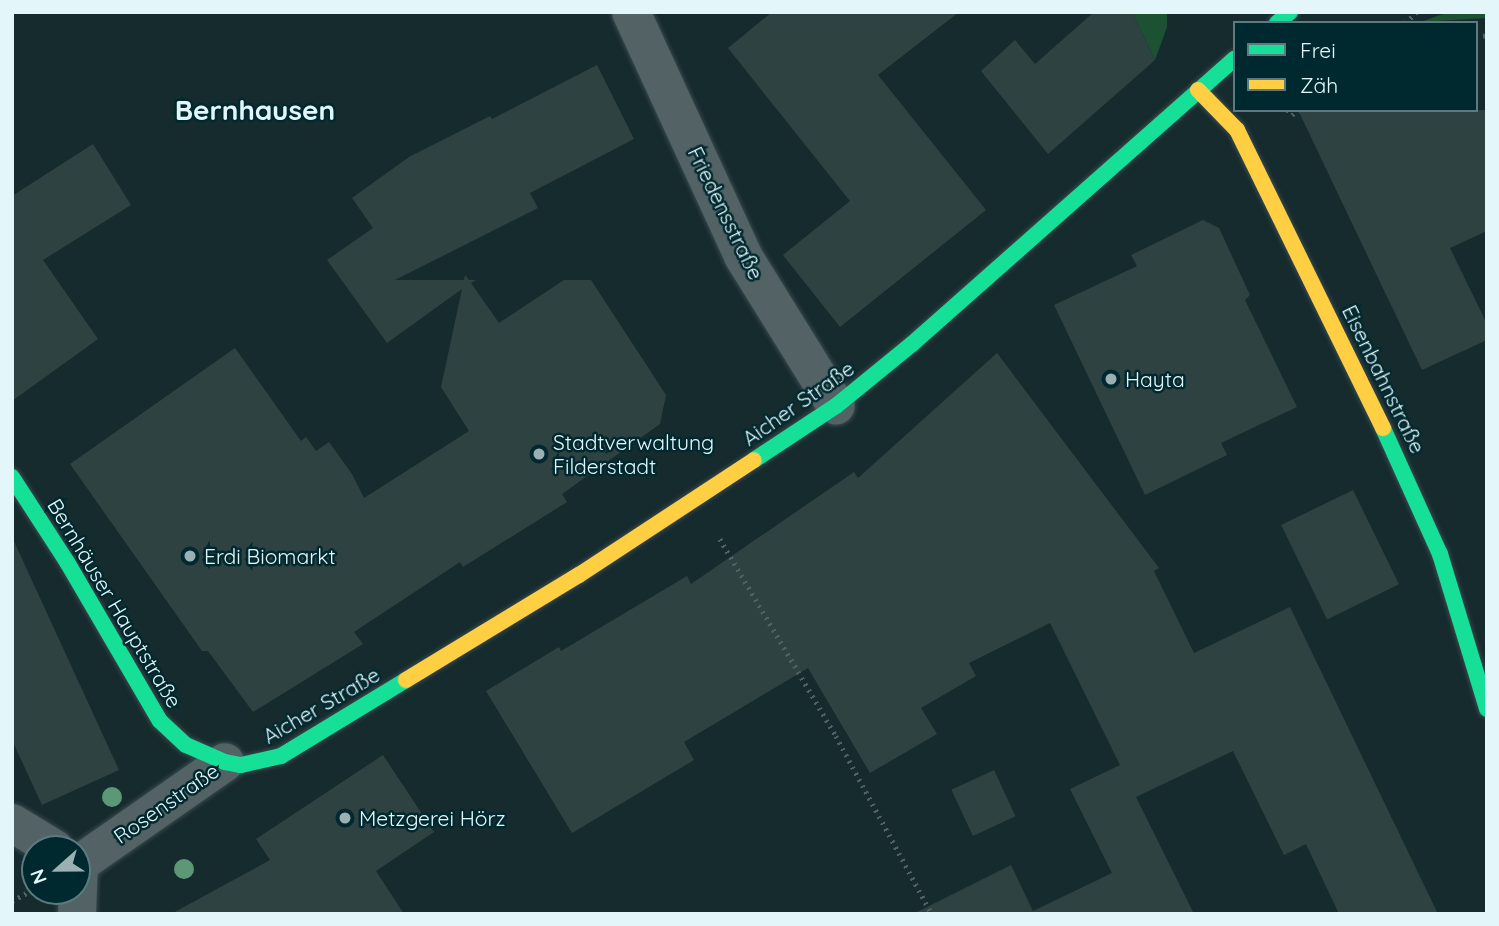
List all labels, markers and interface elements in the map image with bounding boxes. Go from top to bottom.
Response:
legend [1233,21,1478,112]
text: Frei [1300,37,1336,63]
text: Zäh [1300,72,1338,98]
district label: Bernhausen [175,93,335,127]
street label: Friedensstraße [683,142,769,284]
street label: Eisenbahnstraße [1337,301,1431,457]
street label: Aicher Straße [737,355,859,451]
place label: Hayta [1125,366,1185,392]
marker: Hayta [1103,371,1119,387]
place label: Stadtverwaltung Filderstadt [553,429,714,479]
marker: Stadtverwaltung Filderstadt [531,446,547,462]
street label: Bernhäuser Hauptstraße [42,494,188,712]
place label: Erdi Biomarkt [204,543,336,569]
marker: Erdi Biomarkt [182,548,198,564]
street label: Aicher Straße [258,661,384,749]
street label: Rosenstraße [109,758,223,848]
place label: Metzgerei Hörz [359,805,506,831]
marker: Metzgerei Hörz [337,810,353,826]
north arrow [21,835,91,905]
text: N [25,866,52,888]

